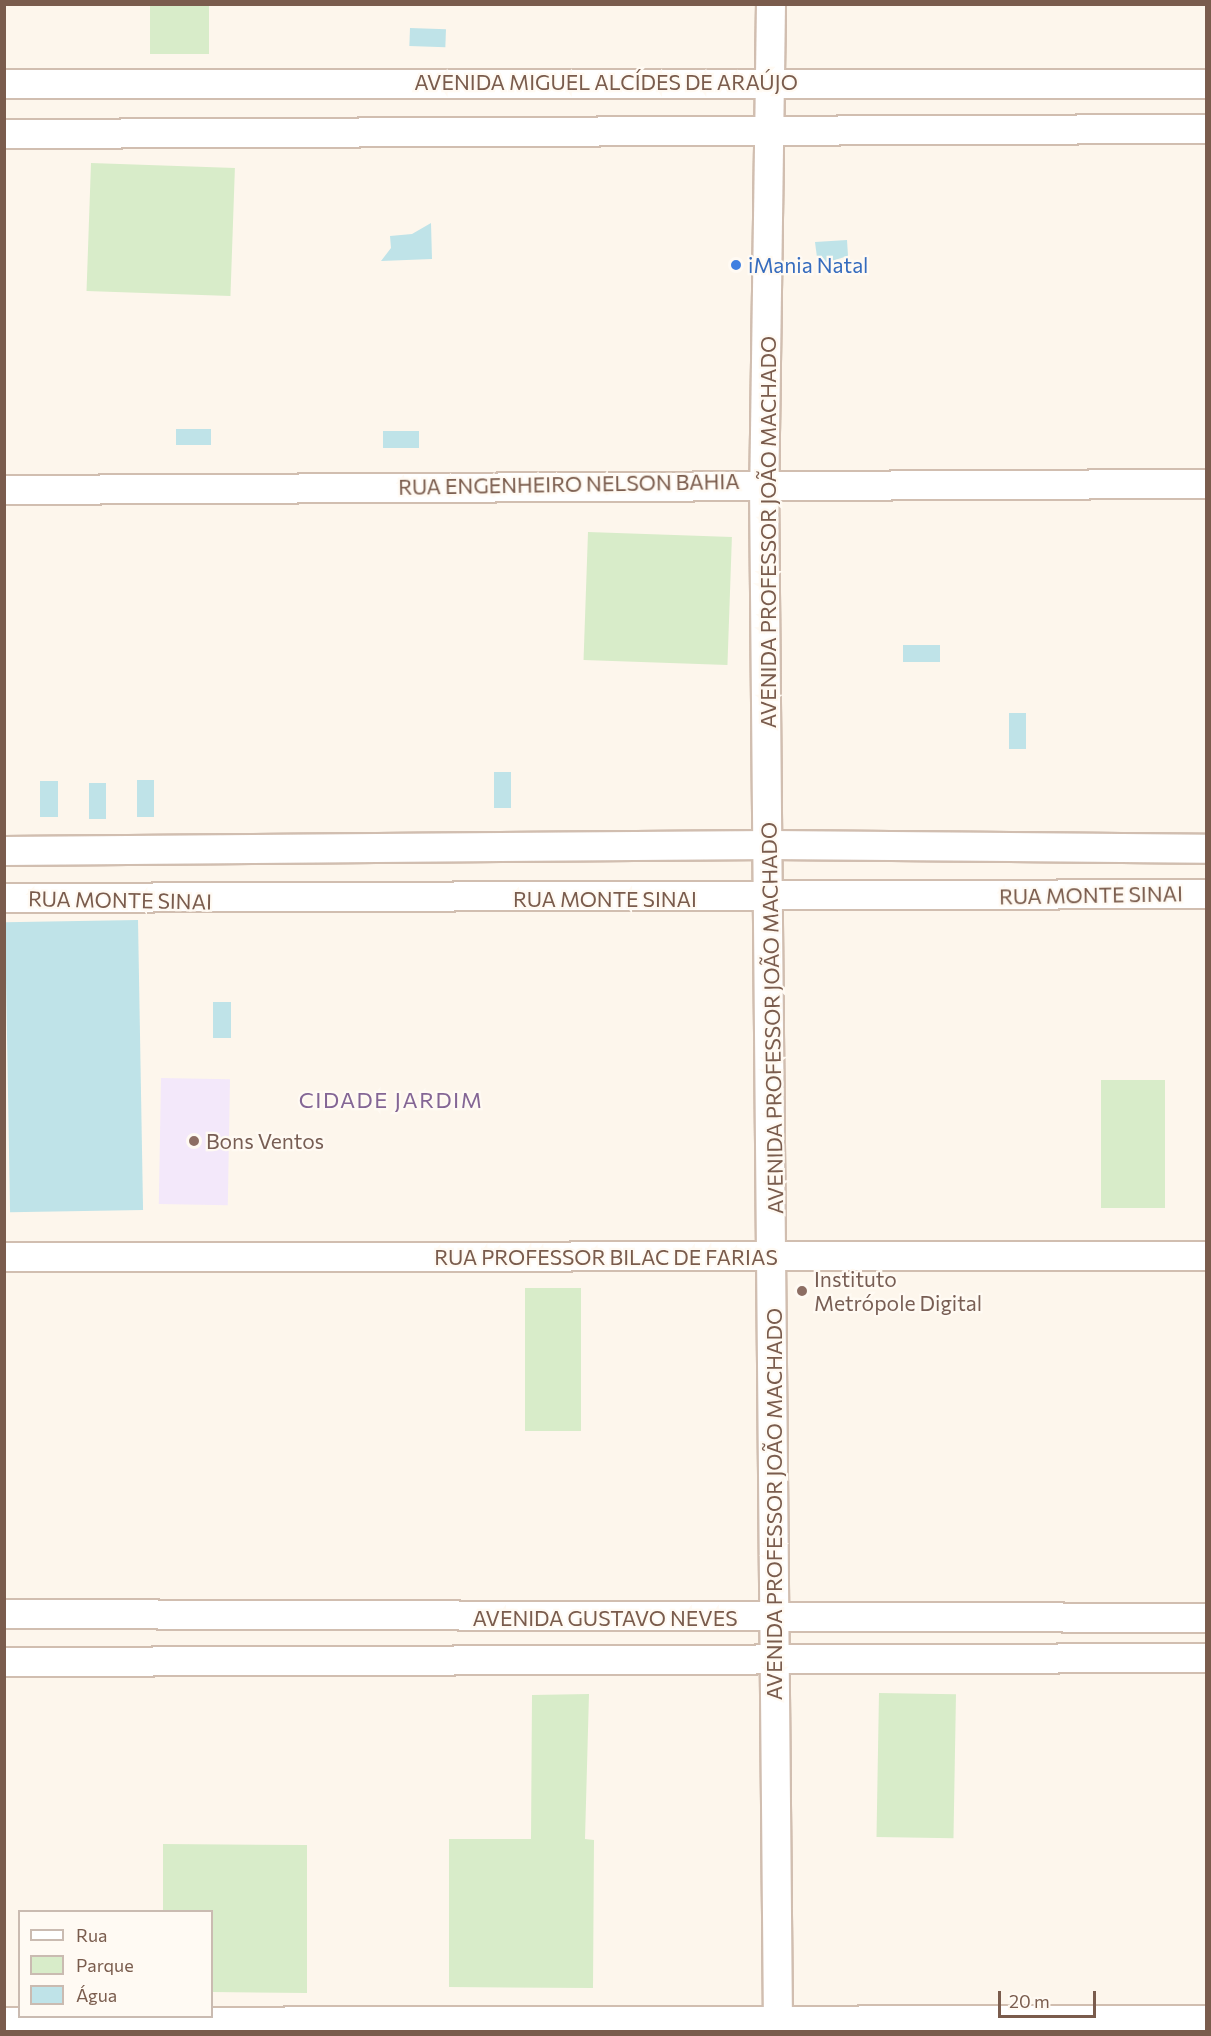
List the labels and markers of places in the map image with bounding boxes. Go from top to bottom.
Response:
place label: iMania Natal [748,252,868,278]
marker: iMania Natal [729,258,743,272]
place label: Bons Ventos [206,1128,324,1154]
marker: Bons Ventos [187,1134,201,1148]
place label: Instituto Metrópole Digital [814,1266,982,1316]
marker: Instituto Metrópole Digital [795,1284,809,1298]

